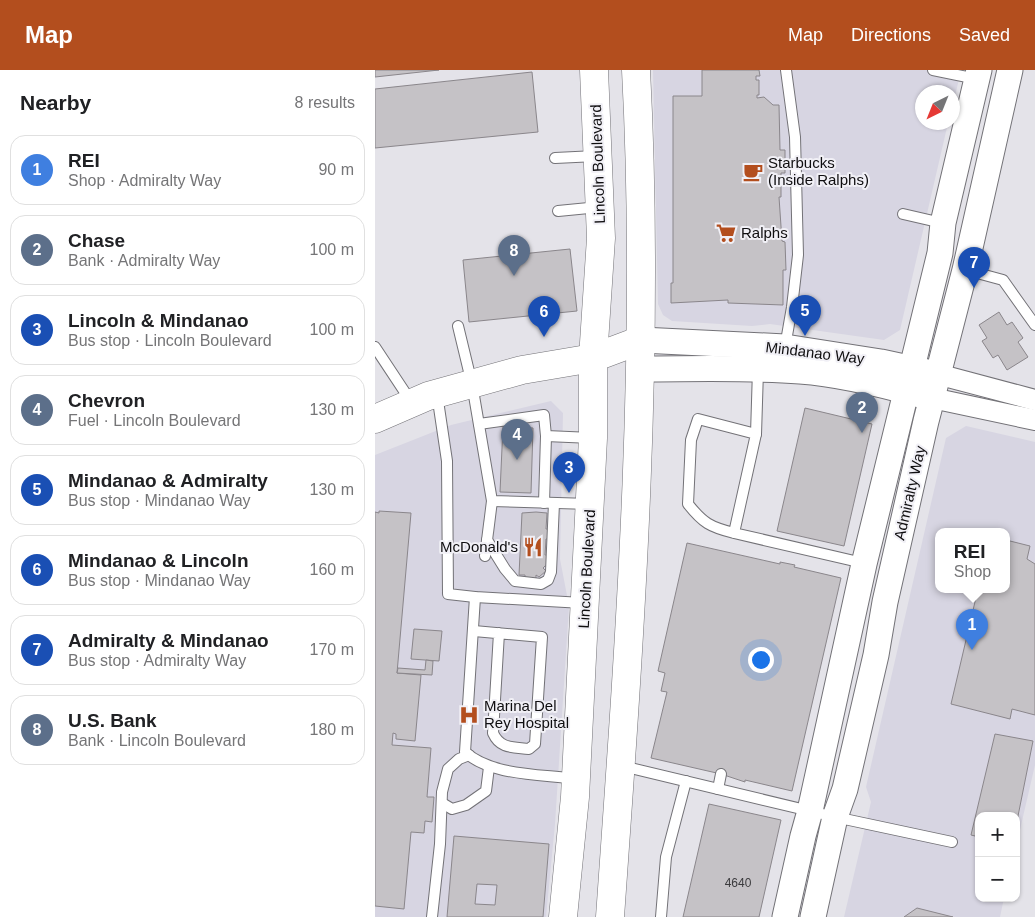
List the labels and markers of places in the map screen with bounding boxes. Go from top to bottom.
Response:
place label: Starbucks (Inside Ralphs) [768,154,869,188]
cafe icon: Starbucks (Inside Ralphs) [742,161,764,183]
supermarket icon: Ralphs [715,222,737,244]
place label: Ralphs [741,224,788,241]
pin: 8 [498,235,530,276]
pin: 7 [958,247,990,288]
pin: 5 [789,295,821,336]
pin: 6 [528,296,560,337]
pin: 2 [846,392,878,433]
pin: 4 [501,419,533,460]
pin: 3 [553,452,585,493]
restaurant icon: McDonald's [522,536,544,558]
place label: McDonald's [440,538,518,555]
pin: 1 [956,609,988,650]
place label: Marina Del Rey Hospital [484,697,569,731]
hospital icon: Marina Del Rey Hospital [458,704,480,726]

